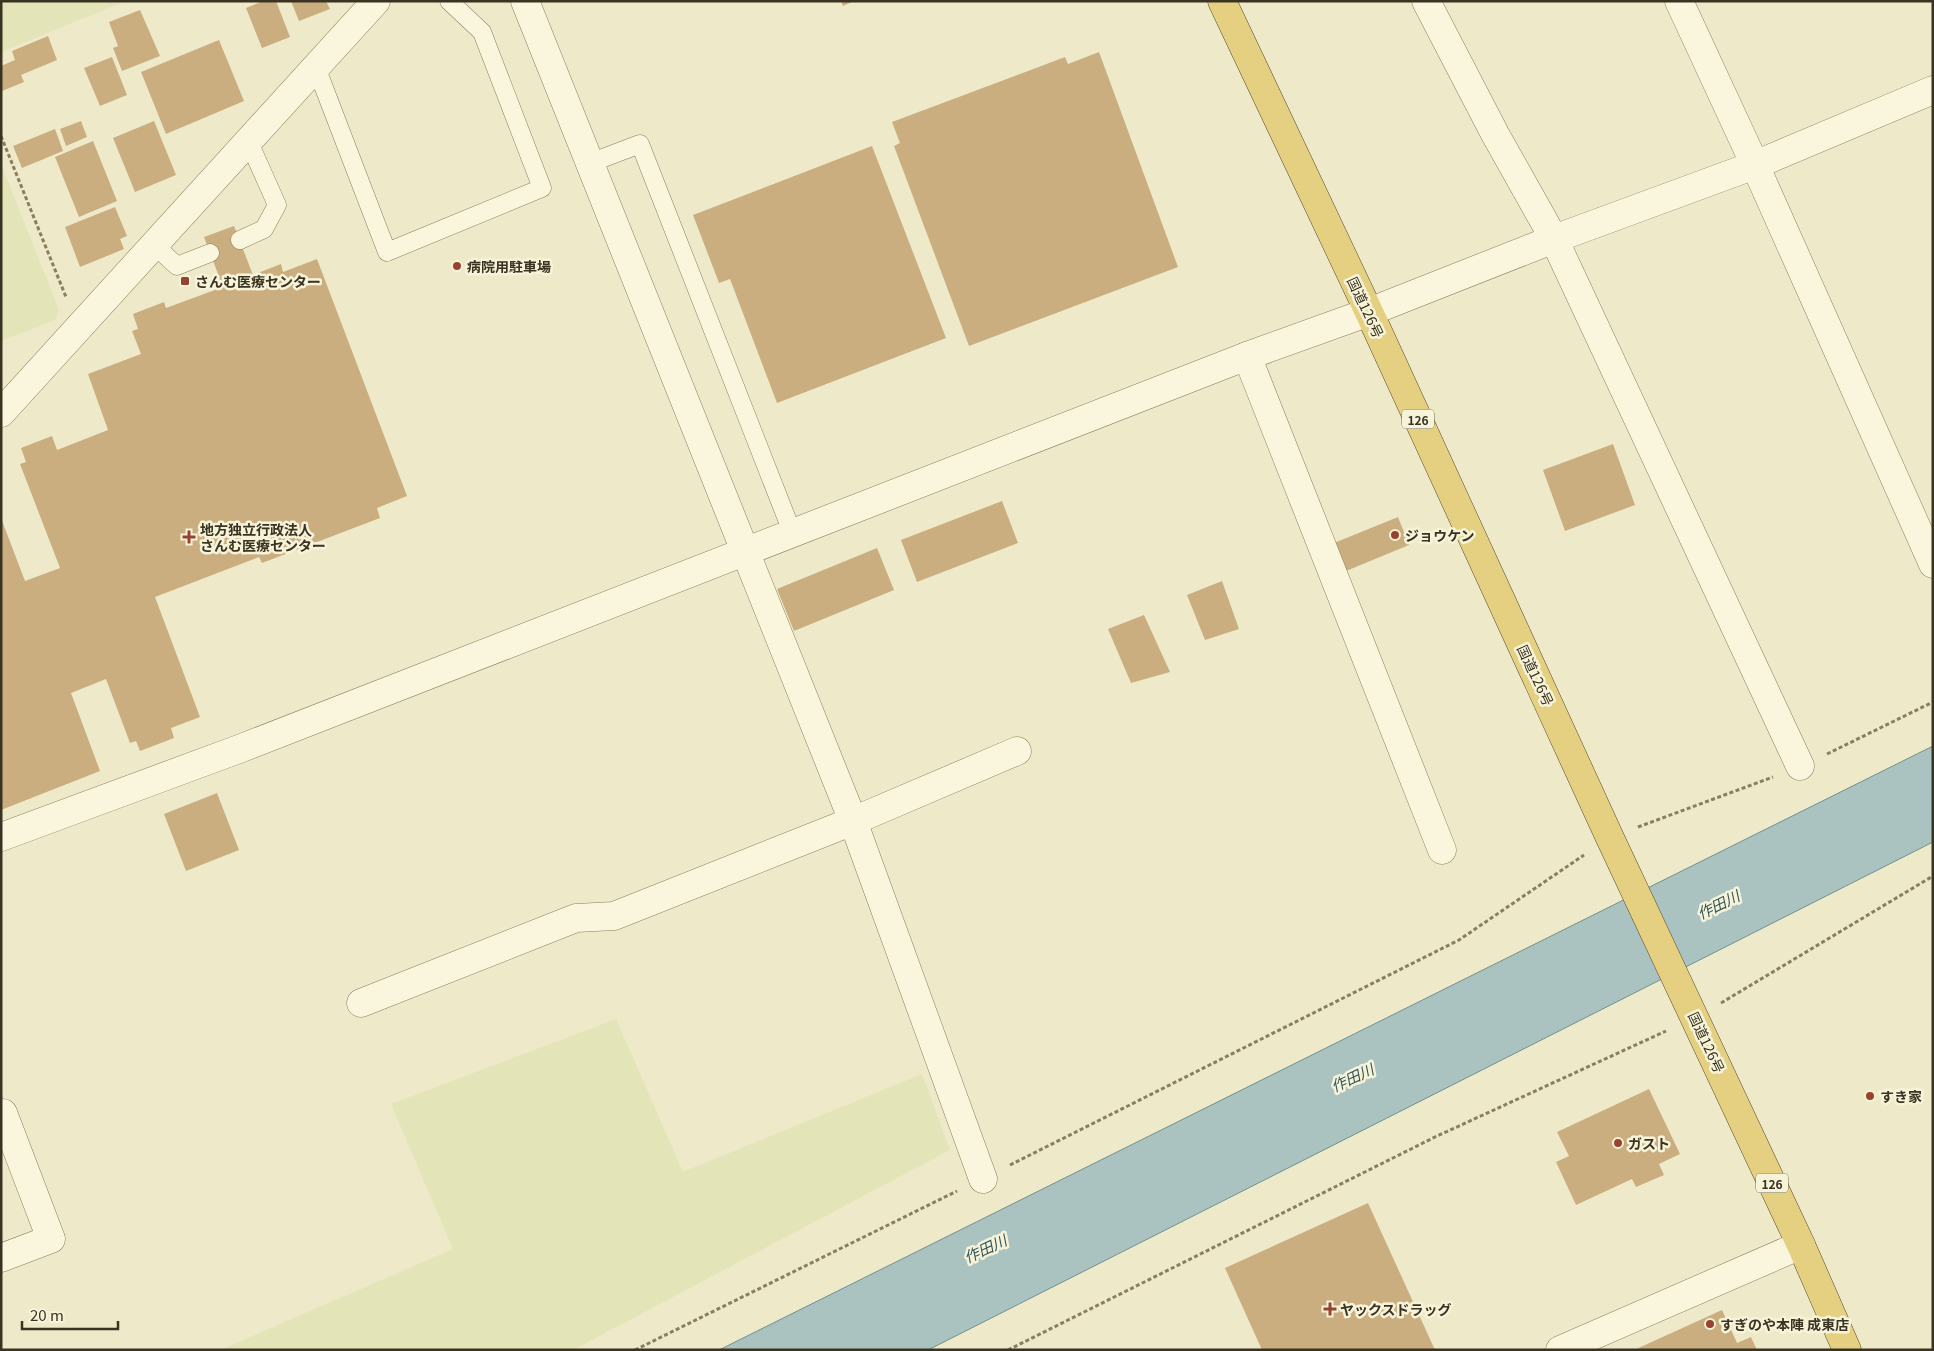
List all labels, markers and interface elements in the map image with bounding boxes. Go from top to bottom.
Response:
place label: 病院用駐車場 [467,256,551,276]
marker: 病院用駐車場 [451,260,463,272]
place label: さんむ医療センター [195,271,321,291]
street label: 国道126号 [1343,273,1389,341]
marker: さんむ医療センター [179,275,191,287]
road number: 126 [1402,409,1434,428]
place label: 地方独立行政法人 さんむ医療センター [200,519,326,555]
place label: ジョウケン [1405,525,1475,545]
marker: ジョウケン [1389,529,1401,541]
marker: 地方独立行政法人 さんむ医療センター [182,530,196,544]
street label: 国道126号 [1513,641,1559,709]
water label: 作田川 [1693,884,1745,923]
street label: 国道126号 [1684,1008,1730,1076]
water label: 作田川 [1327,1057,1379,1096]
place label: すき家 [1880,1086,1922,1106]
marker: すき家 [1864,1090,1876,1102]
place label: ガスト [1628,1133,1670,1153]
marker: ガスト [1612,1137,1624,1149]
road number: 126 [1756,1174,1788,1192]
water label: 作田川 [960,1228,1012,1267]
scale bar [22,1298,119,1330]
place label: ヤックスドラッグ [1340,1299,1452,1319]
marker: ヤックスドラッグ [1324,1303,1336,1315]
text: 20 m [30,1304,64,1325]
place label: すぎのや本陣 成東店 [1720,1314,1849,1334]
marker: すぎのや本陣 成東店 [1704,1318,1716,1330]

